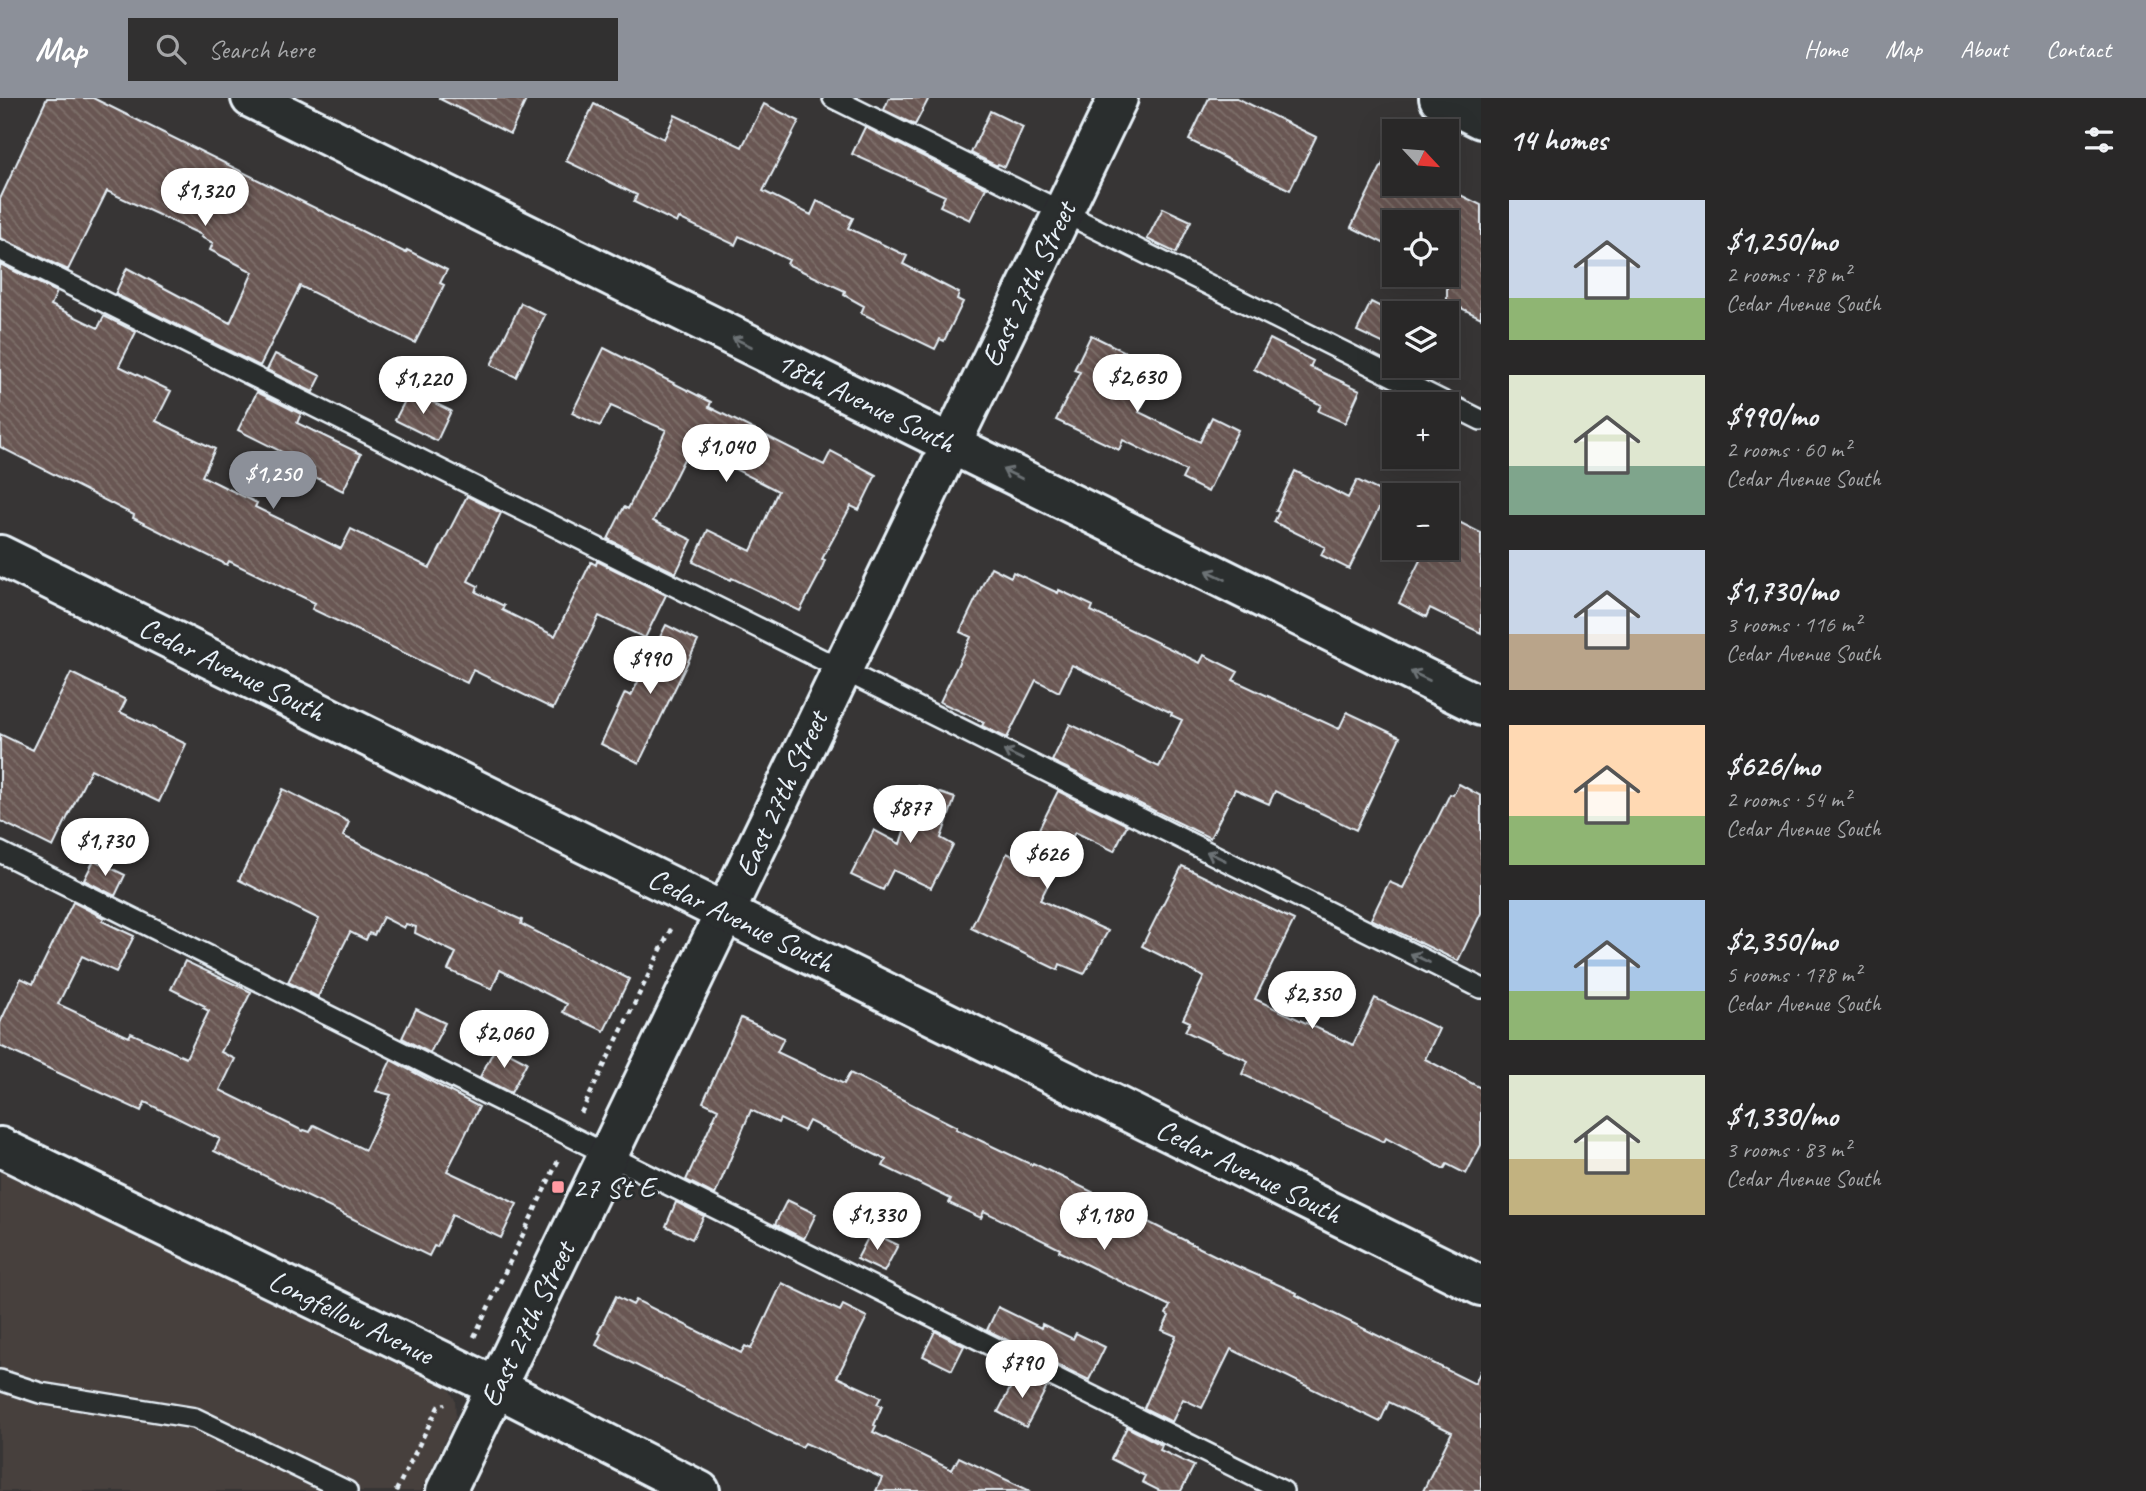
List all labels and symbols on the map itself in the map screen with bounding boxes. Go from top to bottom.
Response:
north arrow [1382,119,1460,196]
pin: $1,320 [148,169,262,228]
street label: East 27th Street [972,192,1086,373]
one-way arrow [732,334,753,348]
street label: 18th Avenue South [771,342,963,462]
pin: $2,630 [1080,354,1194,414]
pin: $1,220 [366,356,480,416]
pin: $1,040 [669,424,783,484]
pin: $1,250 [216,452,330,511]
one-way arrow [1002,466,1023,480]
one-way arrow [1206,567,1227,581]
street label: Cedar Avenue South [133,608,332,731]
pin: $990 [609,636,691,696]
one-way arrow [1410,669,1431,682]
street label: East 27th Street [726,702,837,883]
one-way arrow [1003,747,1024,761]
pin: $877 [869,786,951,845]
pin: $1,730 [48,818,162,878]
pin: $626 [1006,832,1088,891]
one-way arrow [1206,849,1227,863]
street label: Cedar Avenue South [642,859,841,982]
one-way arrow [1410,950,1431,964]
pin: $2,350 [1255,972,1369,1031]
pin: $2,060 [447,1010,561,1070]
street label: Cedar Avenue South [1150,1110,1349,1233]
place label: 27 St E [572,1168,659,1206]
marker: 27 St E [550,1179,566,1195]
pin: $1,330 [820,1192,934,1252]
pin: $1,180 [1047,1192,1161,1252]
street label: East 27th Street [471,1232,585,1413]
street label: Longfellow Avenue [262,1261,442,1374]
pin: $790 [981,1340,1063,1400]

